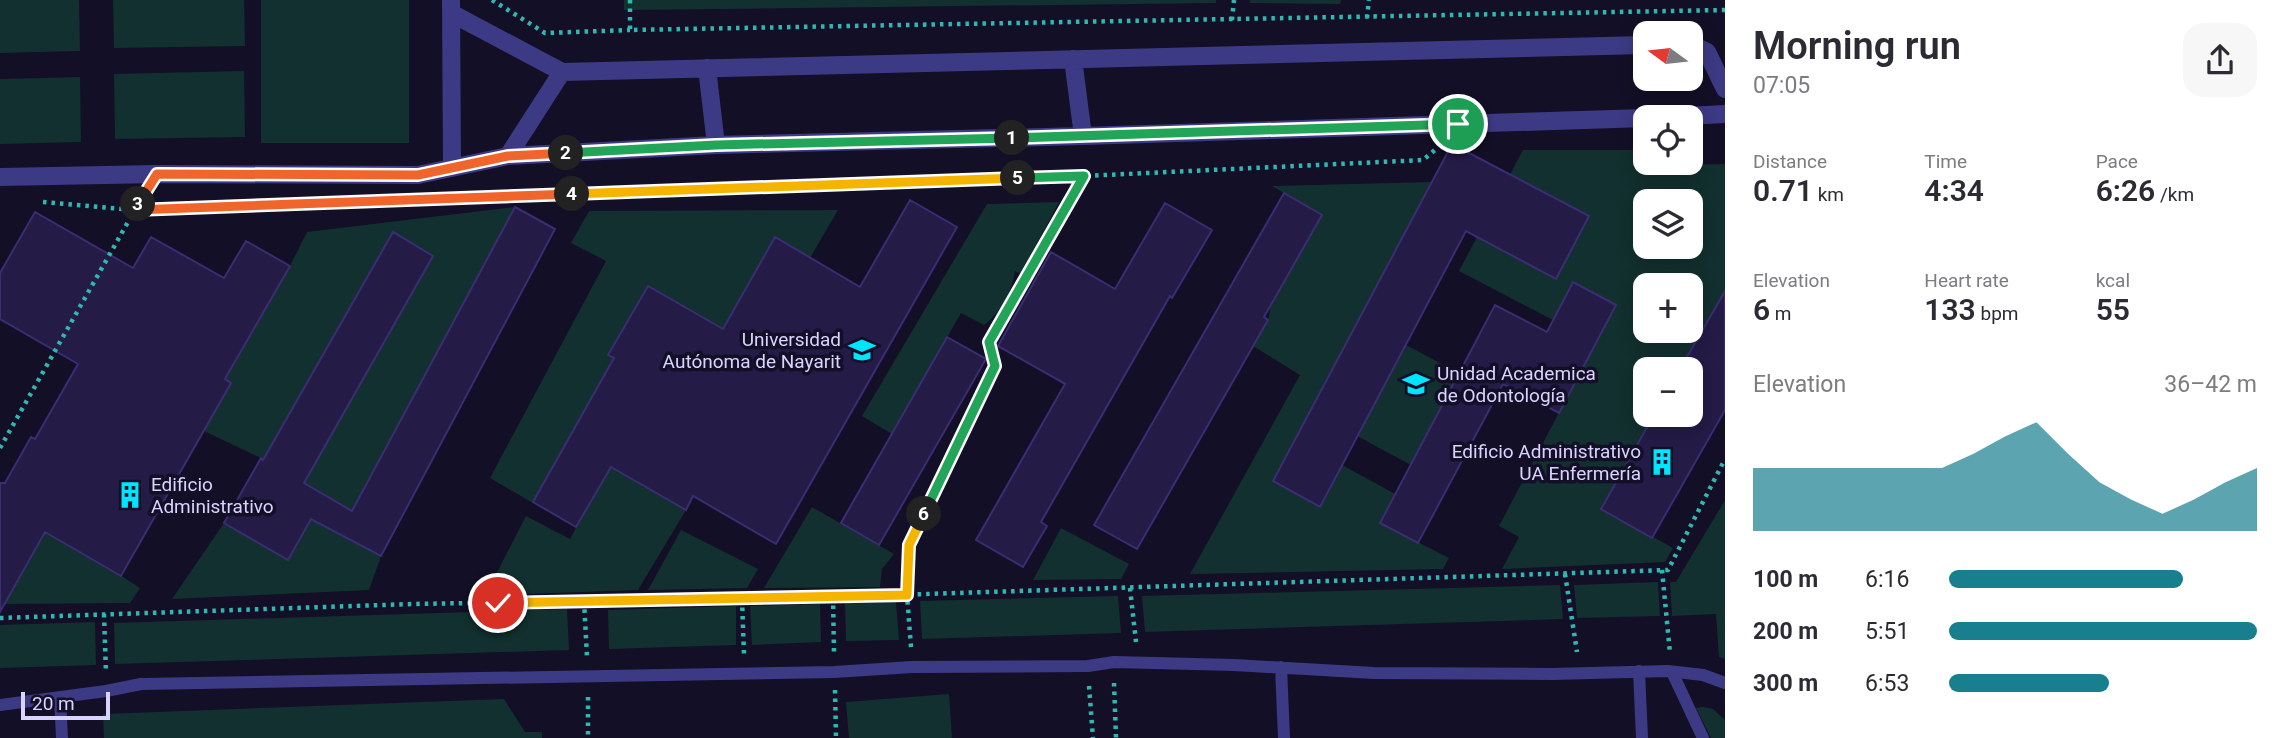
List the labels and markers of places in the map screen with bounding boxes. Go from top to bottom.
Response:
pin [1428,94,1488,154]
pin: 1 [995,120,1030,156]
pin: 2 [548,136,584,170]
pin: 5 [1000,160,1036,196]
pin: 4 [554,176,590,212]
pin: 3 [120,186,156,222]
place label: Universidad Autónoma de Nayarit [663,328,841,373]
school or university icon: Universidad Autónoma de Nayarit [847,335,877,365]
place label: Unidad Academica de Odontología [1437,362,1596,407]
school or university icon: Unidad Academica de Odontología [1401,369,1431,399]
place label: Edificio Administrativo UA Enfermería [1452,440,1641,485]
building icon: Edificio Administrativo UA Enfermería [1647,447,1677,477]
place label: Edificio Administrativo [151,473,274,518]
building icon: Edificio Administrativo [115,480,145,510]
pin: 6 [906,496,942,532]
pin [468,573,528,633]

